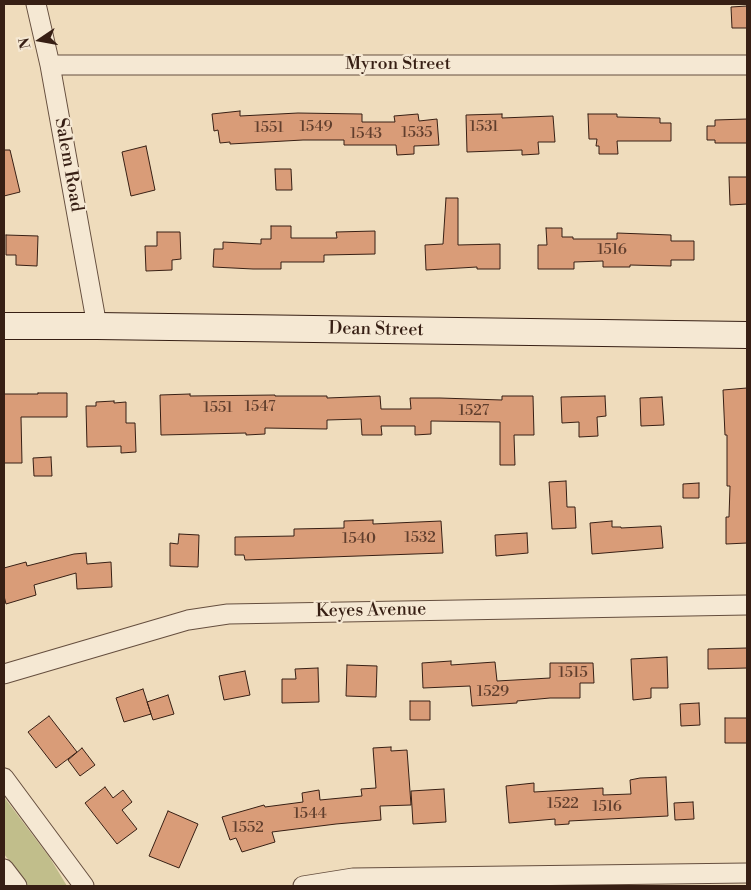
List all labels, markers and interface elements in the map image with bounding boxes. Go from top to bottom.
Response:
north arrow [15,15,65,65]
text: N [15,36,35,50]
street label: Myron Street [345,54,451,76]
street label: Salem Road [49,116,87,214]
house number: 1549 [299,118,333,136]
house number: 1531 [469,118,499,136]
house number: 1551 [254,119,284,137]
house number: 1535 [401,124,433,142]
house number: 1543 [350,125,382,143]
house number: 1516 [597,241,627,259]
street label: Dean Street [328,318,424,342]
house number: 1547 [245,398,275,416]
house number: 1551 [203,399,233,417]
house number: 1527 [459,402,489,420]
house number: 1532 [404,529,436,547]
house number: 1540 [342,530,376,548]
street label: Keyes Avenue [316,599,426,623]
house number: 1515 [558,664,588,682]
house number: 1529 [477,683,509,701]
house number: 1522 [547,795,579,813]
house number: 1516 [592,798,622,816]
house number: 1544 [293,805,327,823]
house number: 1552 [232,819,264,837]

